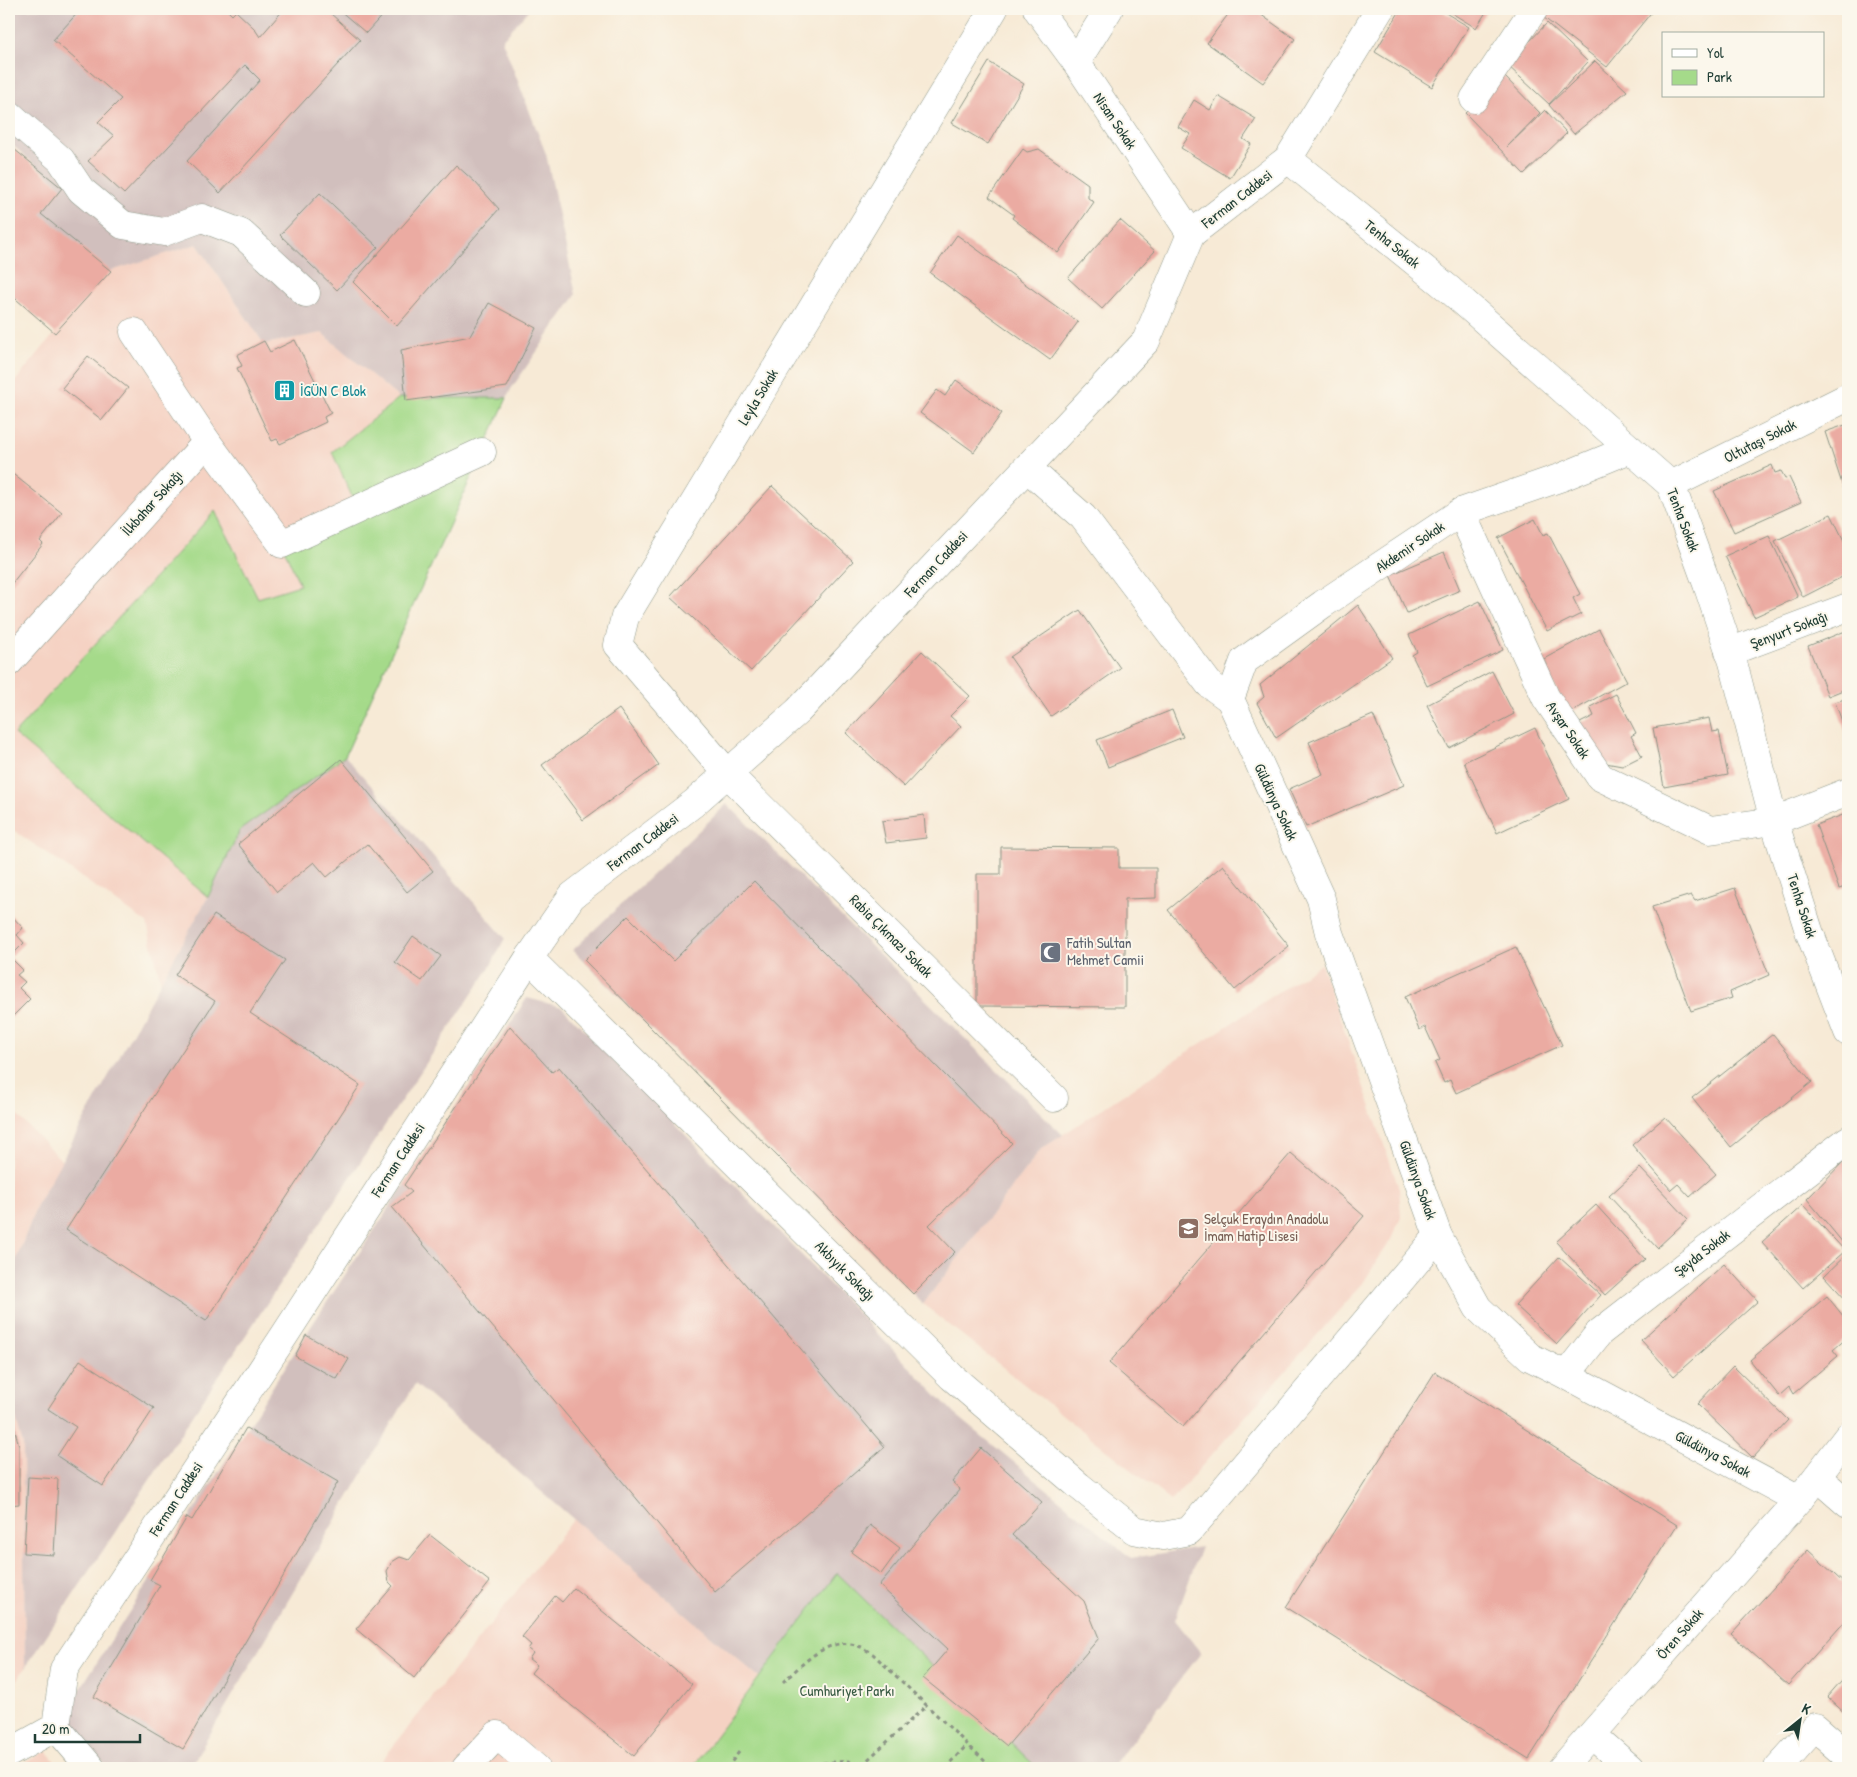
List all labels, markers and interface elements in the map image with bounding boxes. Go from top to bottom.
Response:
legend [1662,32,1824,98]
text: Yol [1707,42,1724,63]
text: Park [1707,66,1732,87]
street label: Nisan Sokak [1089,88,1142,153]
street label: Ferman Caddesi [1196,164,1276,234]
street label: Tenha Sokak [1360,214,1425,273]
street label: Leyla Sokak [732,365,783,429]
building icon: İGÜN C Blok [272,379,296,403]
place label: İGÜN C Blok [300,380,366,401]
street label: Oltutaşı Sokak [1720,413,1799,468]
street label: İlkbahar Sokağı [116,465,187,540]
street label: Tenha Sokak [1662,485,1705,555]
street label: Akdemir Sokak [1371,516,1449,577]
street label: Ferman Caddesi [898,526,972,602]
street label: Şenyurt Sokağı [1747,605,1831,654]
street label: Avşar Sokak [1541,697,1595,763]
street label: Güldünya Sokak [1249,760,1303,844]
street label: Ferman Caddesi [602,808,683,876]
street label: Tenha Sokak [1782,871,1823,941]
street label: Rabia Çıkmazı Sokak [845,889,938,982]
place label: Fatih Sultan Mehmet Camii [1066,932,1144,970]
mosque icon: Fatih Sultan Mehmet Camii [1039,940,1063,964]
street label: Ferman Caddesi [365,1119,429,1202]
street label: Güldünya Sokak [1394,1137,1442,1222]
place label: Selçuk Eraydın Anadolu İmam Hatip Lisesi [1204,1208,1328,1246]
school or university icon: Selçuk Eraydın Anadolu İmam Hatip Lisesi [1176,1216,1200,1240]
street label: Şeyda Sokak [1669,1224,1734,1281]
street label: Akbıyık Sokağı [811,1236,880,1305]
street label: Güldünya Sokak [1672,1425,1755,1482]
street label: Ferman Caddesi [143,1458,207,1541]
street label: Ören Sokak [1651,1604,1708,1664]
park label: Cumhuriyet Parkı [799,1680,895,1701]
north arrow [1774,1694,1824,1744]
text: K [1799,1698,1815,1719]
scale bar [35,1712,140,1744]
text: 20 m [42,1718,69,1739]

